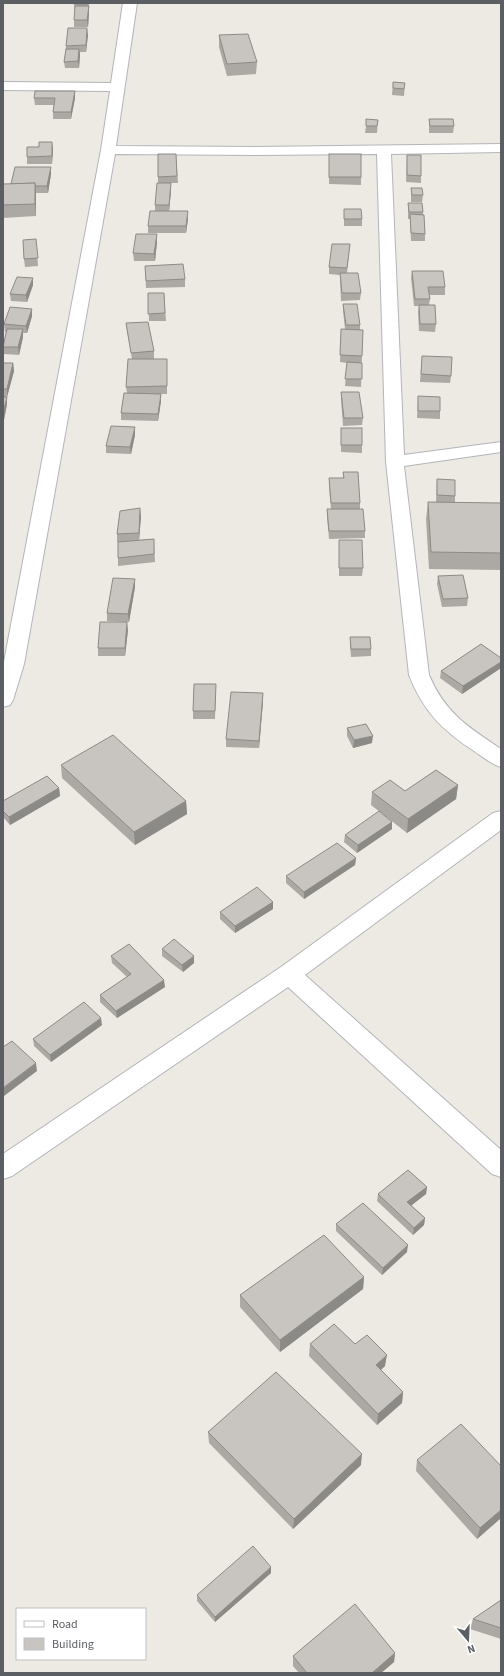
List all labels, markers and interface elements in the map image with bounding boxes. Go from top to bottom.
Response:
legend [16,1608,146,1660]
text: Road [52,1616,78,1633]
north arrow [448,1620,488,1660]
text: Building [52,1636,94,1653]
text: N [465,1641,477,1657]

